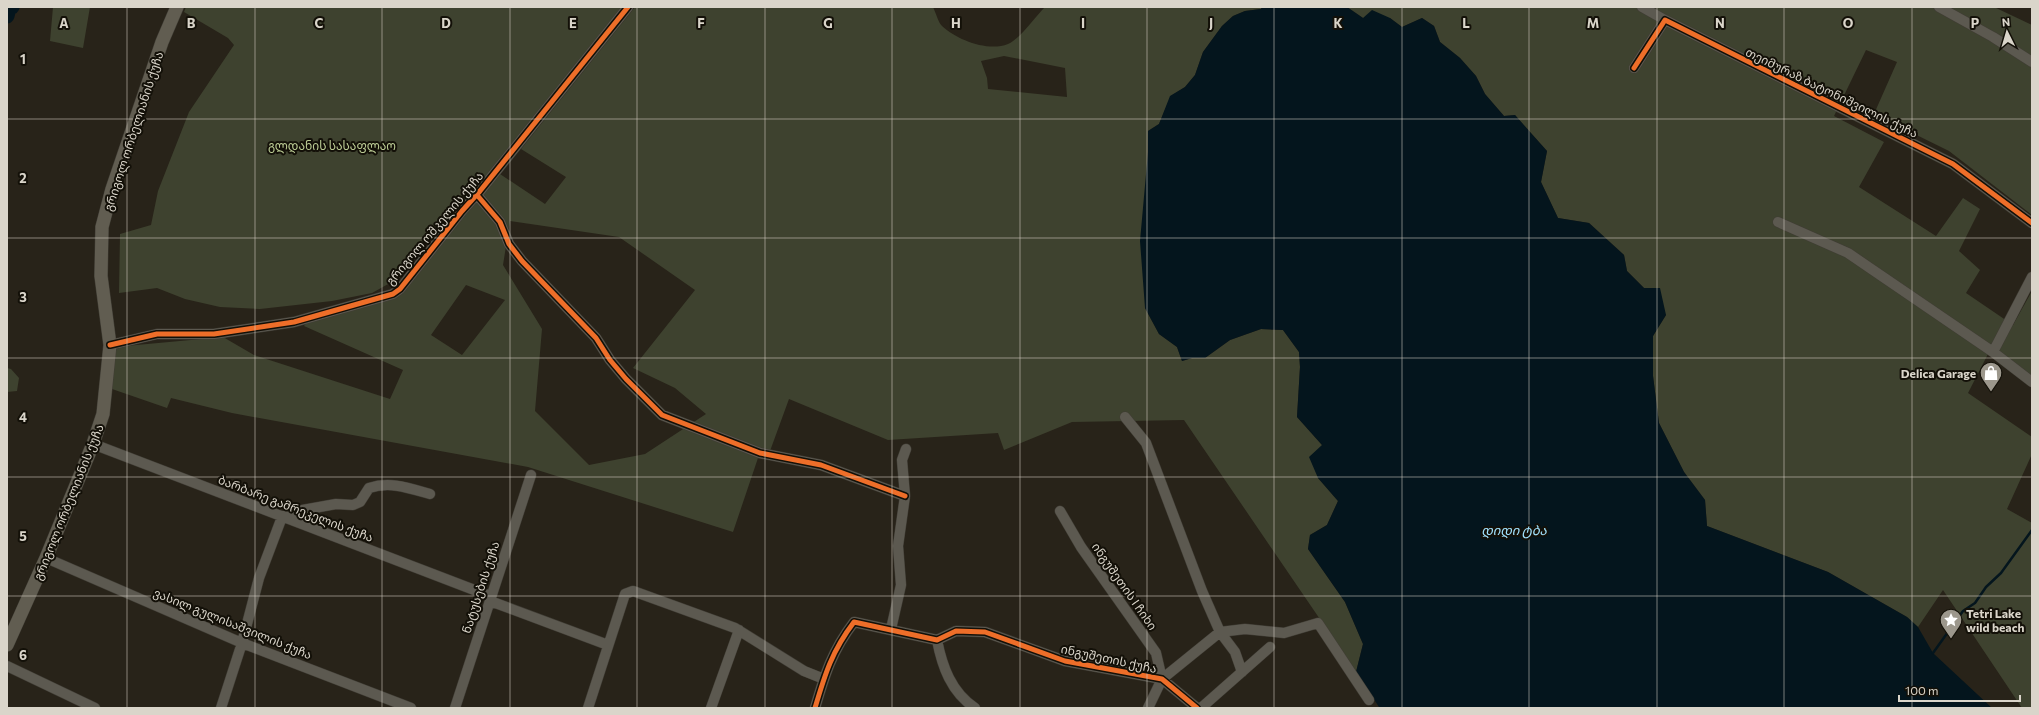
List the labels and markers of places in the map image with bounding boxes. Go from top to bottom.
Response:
shop icon: Delica Garage [1978,360,2004,393]
place label: Delica Garage [1901,366,1976,380]
place label: Tetri Lake wild beach [1966,606,2024,634]
place icon: Tetri Lake wild beach [1938,607,1964,640]

